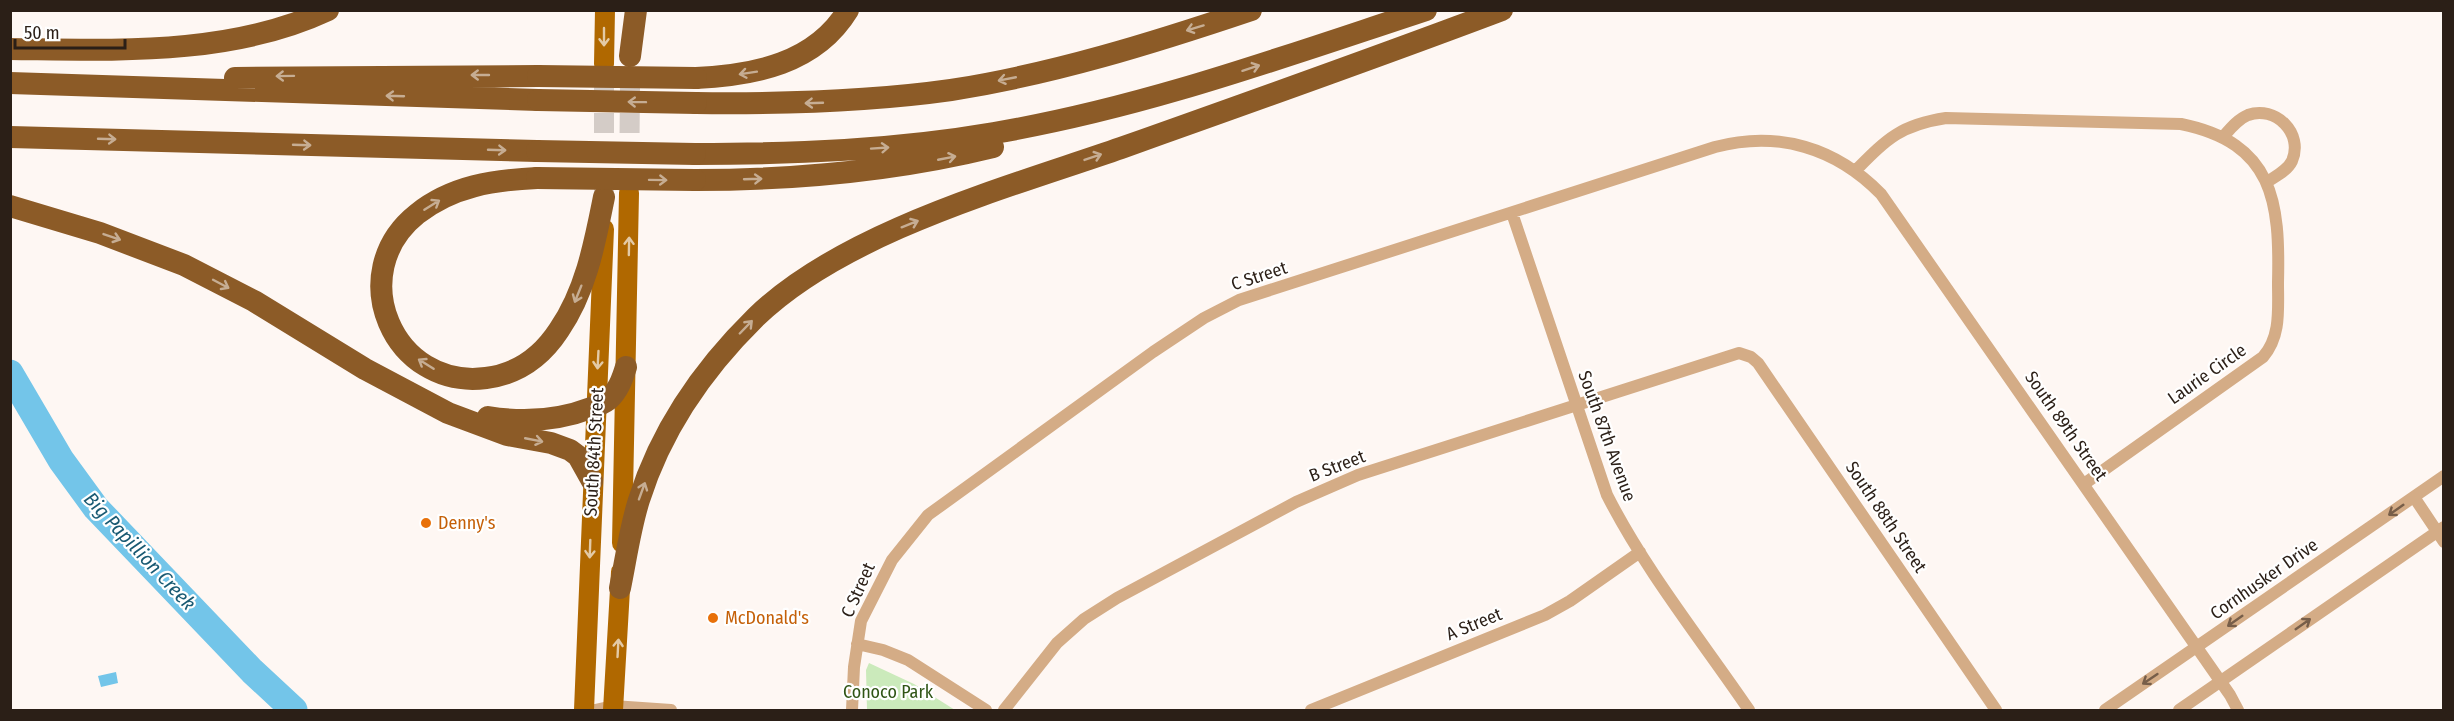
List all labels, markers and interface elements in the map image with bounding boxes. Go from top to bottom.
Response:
scale bar [15,12,124,50]
text: 50 m [24,22,60,44]
one-way arrow [1186,24,1205,35]
one-way arrow [598,27,610,47]
one-way arrow [1241,62,1260,73]
one-way arrow [739,68,759,79]
one-way arrow [470,69,490,81]
one-way arrow [275,70,295,82]
one-way arrow [998,74,1018,85]
one-way arrow [386,90,406,102]
one-way arrow [628,96,648,108]
one-way arrow [804,97,824,108]
one-way arrow [97,134,117,145]
one-way arrow [291,139,311,150]
one-way arrow [869,142,889,153]
one-way arrow [486,144,506,155]
one-way arrow [1083,151,1102,162]
one-way arrow [936,152,956,163]
one-way arrow [648,174,668,186]
one-way arrow [743,174,763,185]
one-way arrow [423,198,440,210]
one-way arrow [900,218,919,229]
one-way arrow [102,232,121,243]
one-way arrow [623,236,634,256]
street label: C Street [1228,257,1290,295]
one-way arrow [212,279,230,290]
one-way arrow [572,284,583,302]
one-way arrow [739,320,753,335]
street label: Laurie Circle [2164,339,2251,409]
one-way arrow [593,350,604,370]
one-way arrow [418,358,435,370]
street label: South 89th Street [2020,367,2112,485]
street label: South 87th Avenue [1573,368,1641,504]
street label: South 84th Street [580,387,608,517]
one-way arrow [523,435,543,446]
street label: B Street [1306,445,1368,487]
street label: South 88th Street [1841,457,1931,577]
one-way arrow [638,482,649,500]
water label: Big Papillion Creek [79,487,201,615]
one-way arrow [2388,504,2404,516]
place label: Denny's [438,512,496,534]
marker: Denny's [419,516,433,530]
street label: Cornhusker Drive [2206,534,2322,624]
one-way arrow [584,538,595,558]
street label: C Street [836,559,880,621]
street label: A Street [1443,603,1505,645]
place label: McDonald's [725,607,809,629]
marker: McDonald's [706,611,720,625]
one-way arrow [2228,615,2244,627]
one-way arrow [2294,618,2311,631]
one-way arrow [612,638,624,658]
one-way arrow [2143,673,2159,685]
park label: Conoco Park [843,681,934,703]

